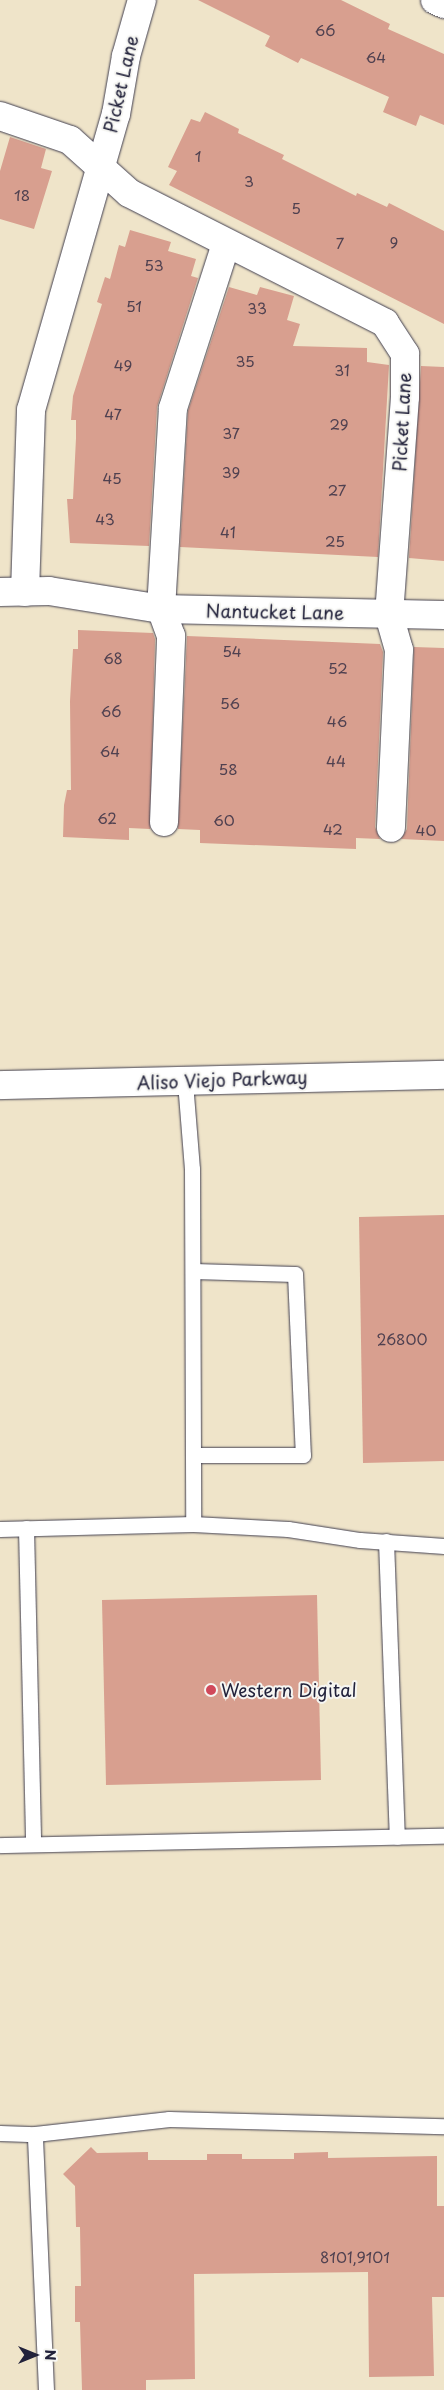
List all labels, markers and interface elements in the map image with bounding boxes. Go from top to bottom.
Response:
house number: 66 [315,21,335,39]
street label: Picket Lane [99,33,143,135]
house number: 64 [366,48,386,66]
house number: 1 [195,147,201,165]
house number: 3 [244,172,254,190]
house number: 18 [14,186,30,204]
house number: 5 [291,199,301,217]
house number: 9 [390,233,398,251]
house number: 7 [336,234,344,252]
house number: 53 [144,256,164,274]
house number: 51 [126,297,142,315]
house number: 33 [247,299,267,317]
house number: 35 [235,352,255,370]
house number: 49 [114,356,132,374]
house number: 31 [334,361,350,379]
street label: Picket Lane [389,371,415,473]
house number: 47 [104,405,122,423]
house number: 29 [329,415,349,433]
house number: 37 [222,424,240,442]
house number: 39 [222,463,240,481]
house number: 45 [102,469,122,487]
house number: 27 [328,481,346,499]
house number: 43 [95,510,115,528]
house number: 41 [220,523,236,541]
house number: 25 [325,532,345,550]
street label: Nantucket Lane [206,600,344,624]
house number: 54 [222,642,242,660]
house number: 68 [103,649,123,667]
house number: 52 [328,659,348,677]
house number: 56 [220,694,240,712]
house number: 66 [101,702,121,720]
house number: 46 [327,712,347,730]
house number: 64 [100,742,120,760]
house number: 44 [326,752,346,770]
house number: 58 [218,760,238,778]
house number: 62 [97,809,117,827]
house number: 60 [213,811,235,829]
house number: 42 [323,820,343,838]
house number: 40 [416,821,436,839]
street label: Aliso Viejo Parkway [136,1066,308,1094]
house number: 26800 [377,1330,427,1348]
place label: Western Digital [221,1679,356,1701]
marker: Western Digital [205,1684,217,1696]
house number: 8101,9101 [320,2248,390,2266]
north arrow [10,2330,60,2380]
text: N [40,2349,61,2361]

